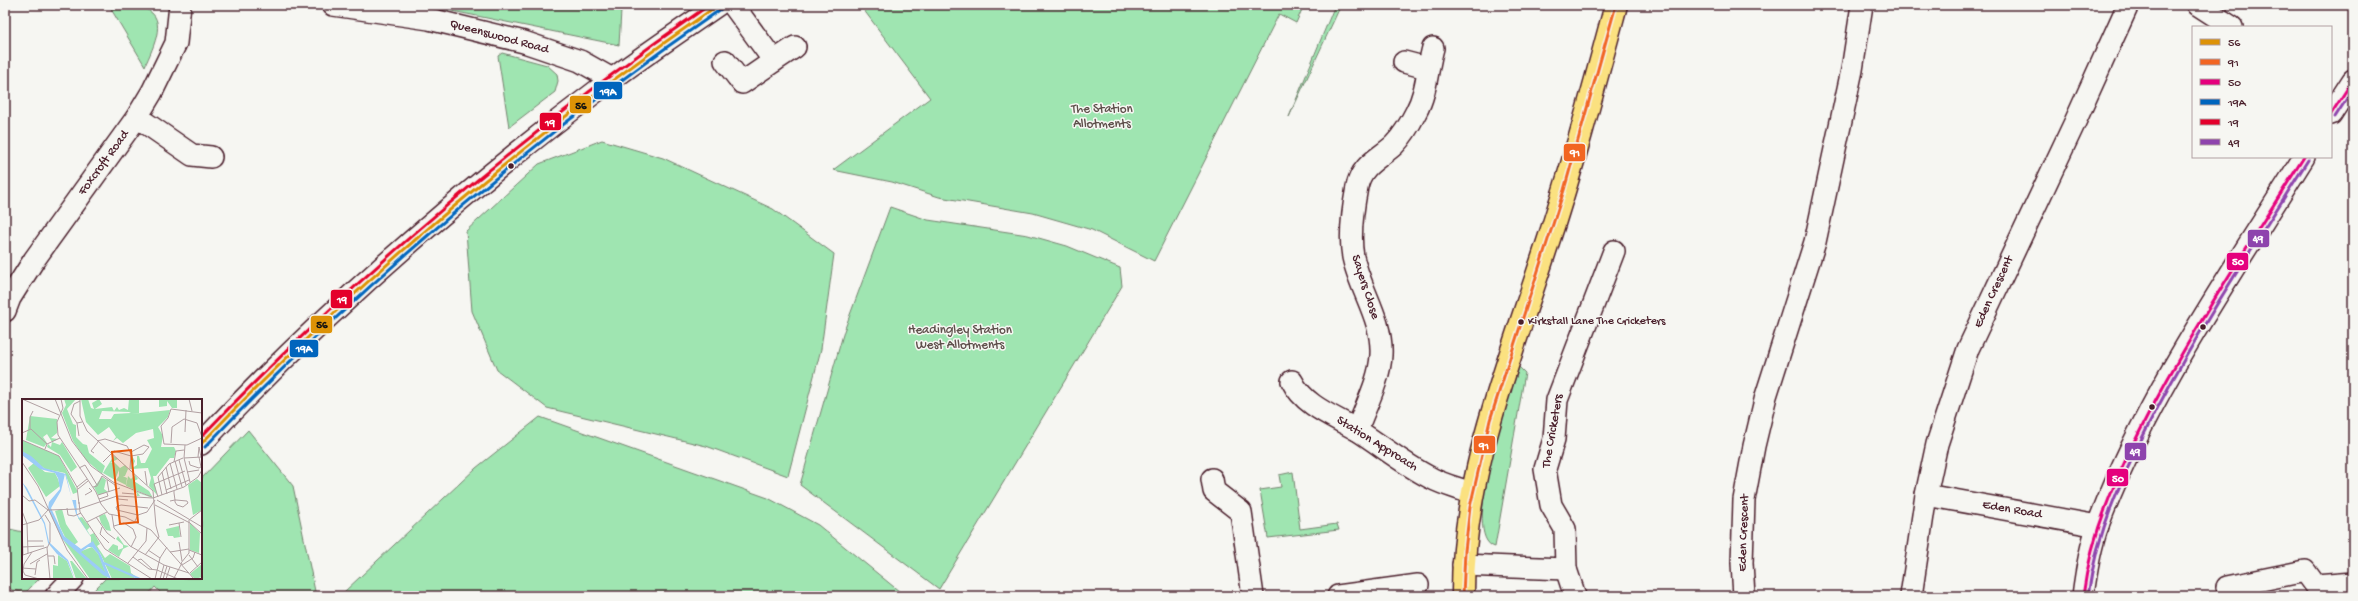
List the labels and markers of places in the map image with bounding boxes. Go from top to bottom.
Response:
unlabelled marker [506,161,516,171]
place label: Kirkstall Lane The Cricketers [1528,315,1666,329]
marker: Kirkstall Lane The Cricketers [1516,317,1526,327]
unlabelled marker [2198,322,2208,332]
unlabelled marker [2147,402,2157,412]

